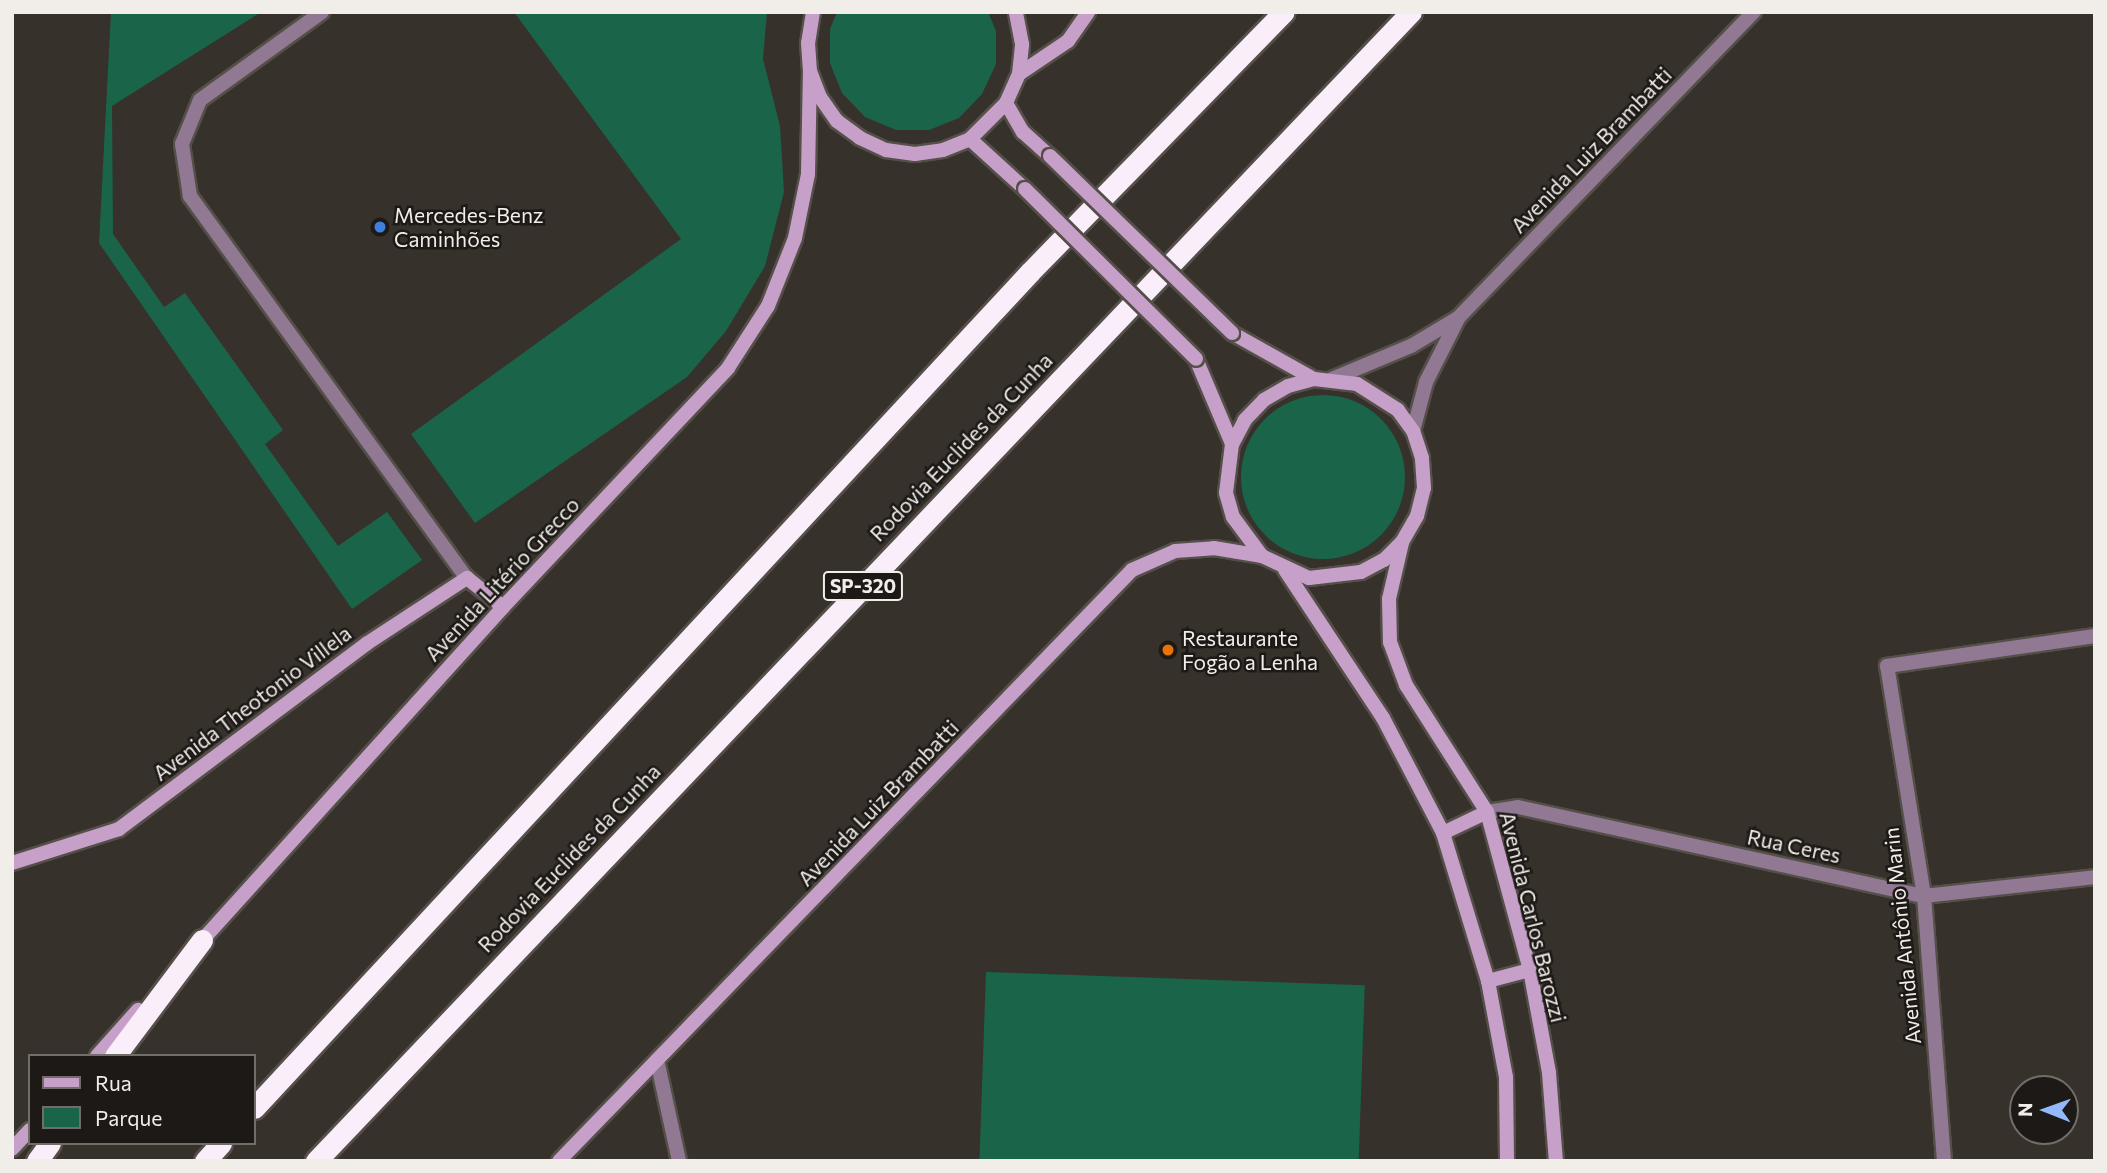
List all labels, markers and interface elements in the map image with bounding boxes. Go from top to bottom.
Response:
street label: Avenida Luiz Brambatti [1505,62,1677,238]
place label: Mercedes-Benz Caminhões [394,202,543,252]
marker: Mercedes-Benz Caminhões [372,219,388,235]
street label: Rodovia Euclides da Cunha [864,348,1058,546]
street label: Avenida Litério Grecco [420,492,584,666]
road number: SP-320 [823,570,903,601]
street label: Avenida Theotonio Villela [148,620,356,786]
place label: Restaurante Fogão a Lenha [1182,625,1318,675]
marker: Restaurante Fogão a Lenha [1160,642,1176,658]
street label: Avenida Luiz Brambatti [792,715,964,891]
street label: Rodovia Euclides da Cunha [472,759,666,957]
street label: Avenida Carlos Barozzi [1495,809,1571,1025]
street label: Rua Ceres [1745,824,1843,868]
street label: Avenida Antônio Marin [1878,826,1926,1046]
legend [28,1054,256,1145]
text: Rua [95,1070,132,1095]
north arrow [2009,1075,2079,1145]
text: N [2013,1102,2036,1117]
text: Parque [95,1105,162,1130]

